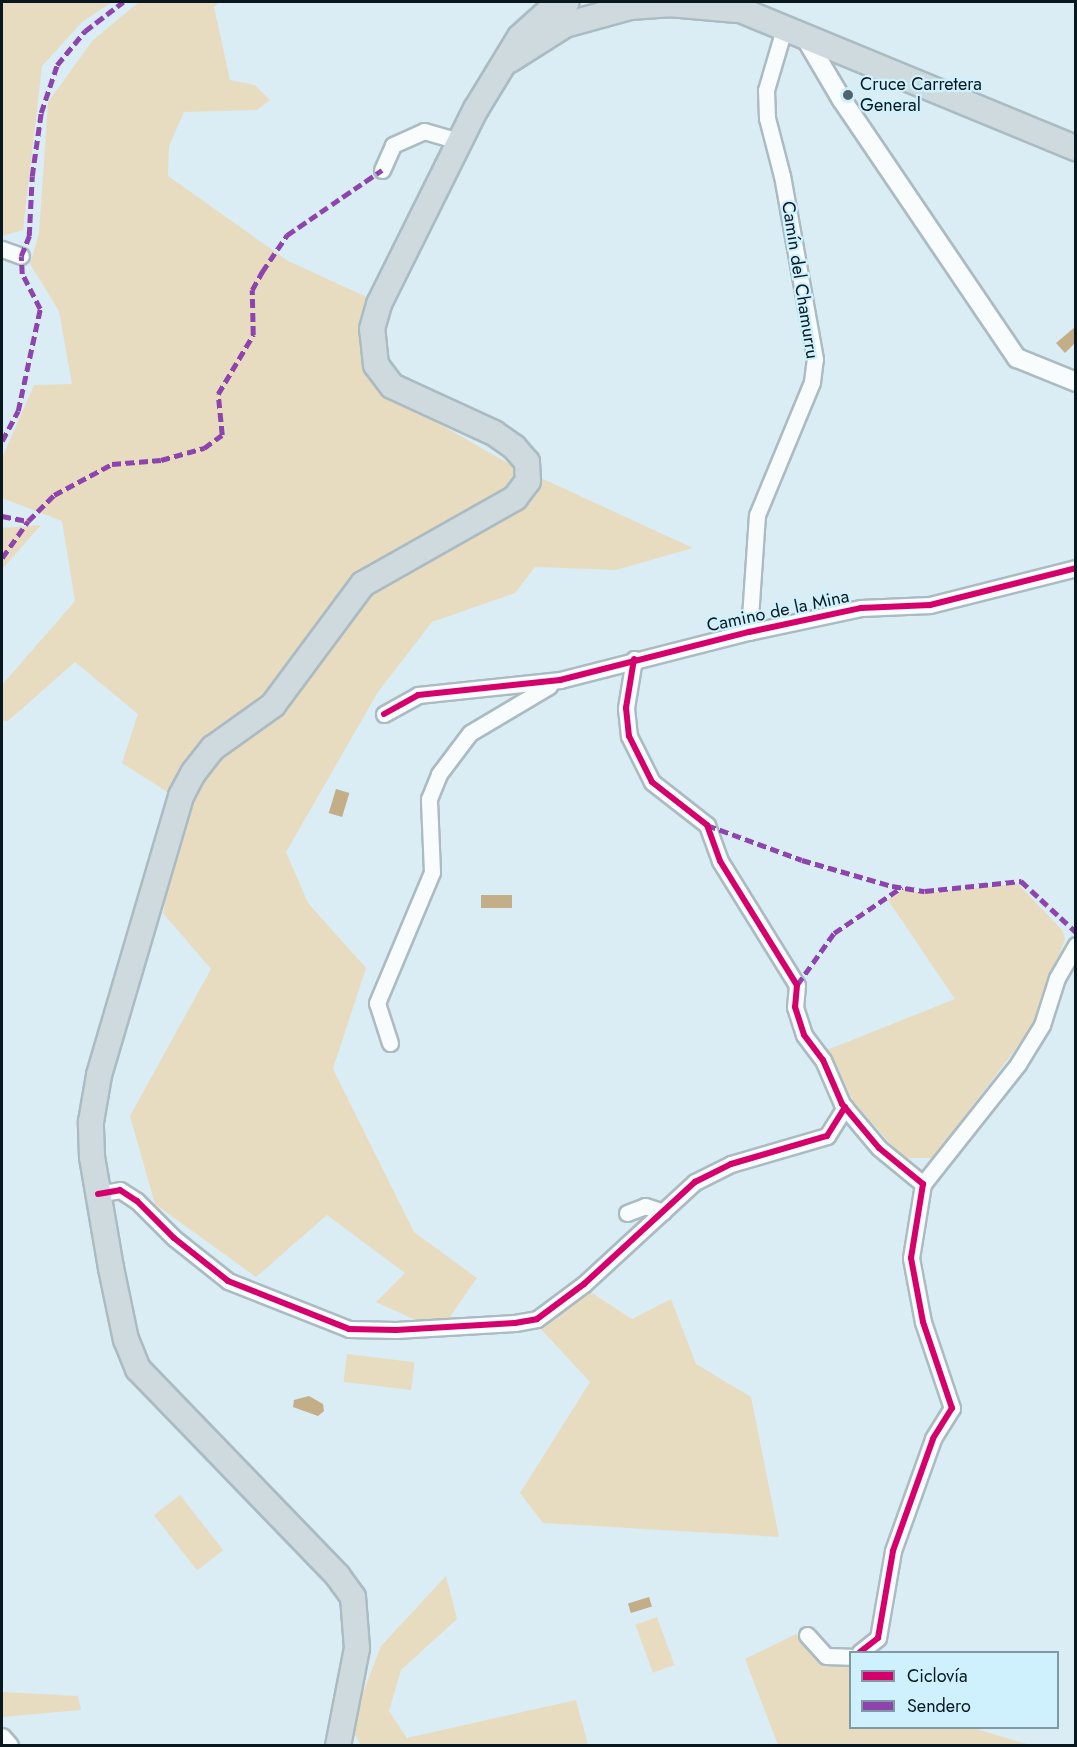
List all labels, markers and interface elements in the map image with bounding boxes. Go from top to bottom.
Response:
place label: Cruce Carretera General [860,74,982,116]
marker: Cruce Carretera General [841,88,855,102]
street label: Camín del Chamurru [777,200,823,360]
street label: Camino de la Mina [705,585,851,637]
legend [849,1651,1059,1729]
text: Ciclovía [907,1663,968,1689]
text: Sendero [907,1693,971,1719]

